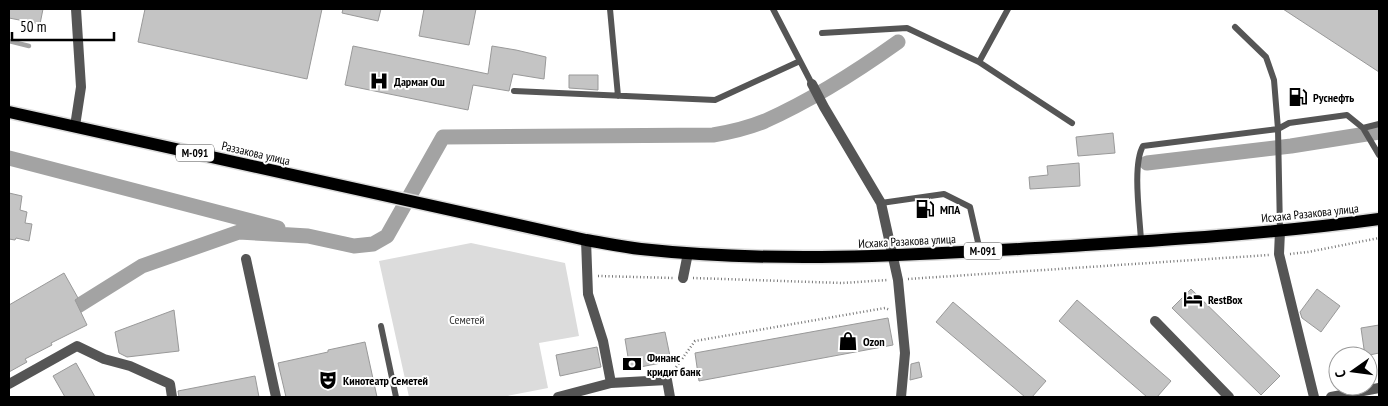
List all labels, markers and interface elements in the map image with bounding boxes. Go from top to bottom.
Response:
scale bar [12,10,115,42]
text: 50 m [20,17,46,36]
hospital icon: Дарман Ош [368,70,390,92]
place label: Дарман Ош [394,74,445,89]
fuel station icon: Руснефть [1287,86,1309,108]
place label: Руснефть [1313,90,1354,105]
street label: Раззакова улица [220,138,292,168]
road number: М-091 [176,144,214,162]
fuel station icon: МПА [914,198,936,220]
street label: Исхака Разакова улица [1261,200,1360,226]
place label: МПА [940,202,961,217]
street label: Исхака Разакова улица [858,231,956,251]
road number: М-091 [964,242,1002,260]
hotel icon: RestBox [1182,288,1204,310]
place label: RestBox [1208,292,1243,307]
park label: Семетей [449,312,485,327]
shop icon: Ozon [837,330,859,352]
place label: Ozon [863,334,885,349]
north arrow [1328,346,1378,396]
place label: Финанс кридит банк [647,350,701,379]
bank icon: Финанс кридит банк [621,353,643,375]
text: С [1331,368,1350,379]
theatre icon: Кинотеатр Семетей [317,369,339,391]
place label: Кинотеатр Семетей [343,373,428,388]

